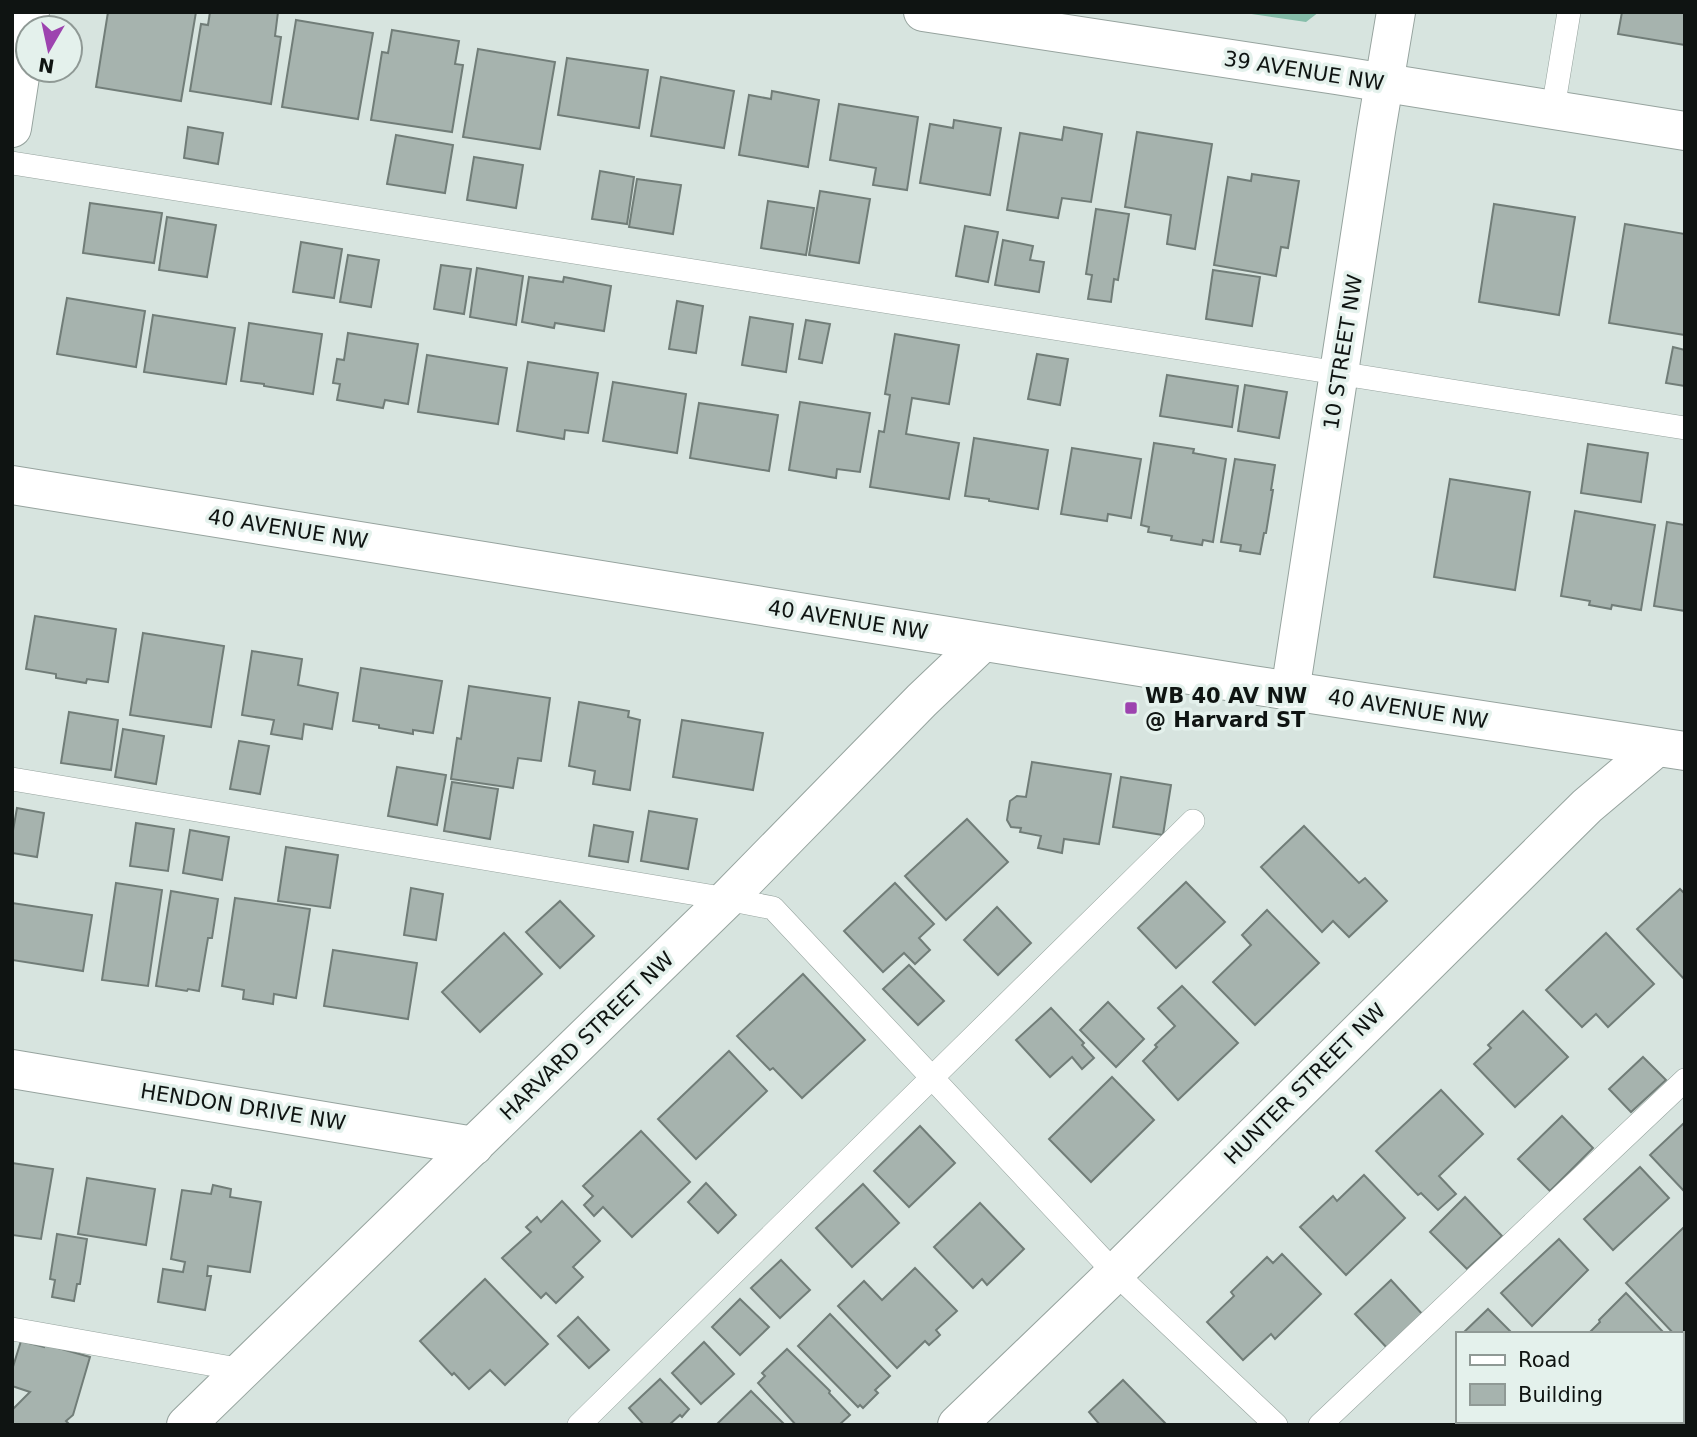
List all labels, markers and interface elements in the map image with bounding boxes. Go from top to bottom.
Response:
north arrow [14,14,84,84]
street label: 39 AVENUE NW [1222,47,1386,96]
text: N [37,54,56,78]
street label: 10 STREET NW [1319,273,1367,431]
street label: 40 AVENUE NW [206,505,370,554]
street label: 40 AVENUE NW [766,596,930,645]
place label: WB 40 AV NW @ Harvard ST [1145,684,1307,732]
street label: 40 AVENUE NW [1326,685,1490,734]
marker: WB 40 AV NW @ Harvard ST [1123,700,1139,716]
street label: HARVARD STREET NW [495,947,679,1125]
street label: HUNTER STREET NW [1220,998,1391,1169]
street label: HENDON DRIVE NW [139,1079,348,1135]
legend [1456,1332,1683,1423]
text: Road [1518,1348,1571,1372]
text: Building [1518,1383,1603,1407]

